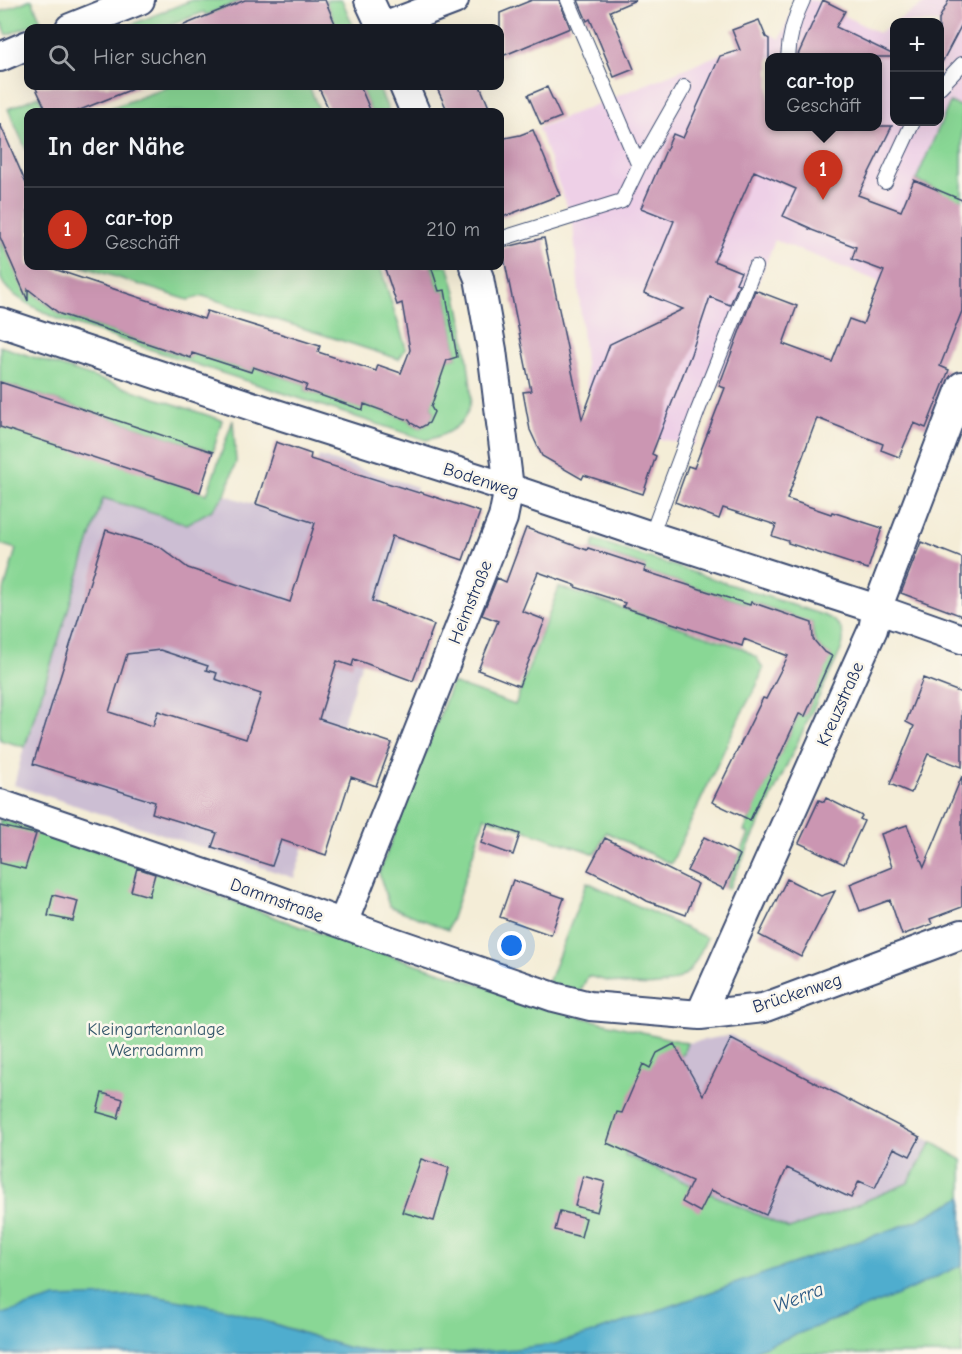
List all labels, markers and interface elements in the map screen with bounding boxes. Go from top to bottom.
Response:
map controls [890,18,944,126]
button: + [890,18,944,72]
search box [24,24,504,90]
icon: search [45,41,78,74]
text: Hier suchen [93,44,207,70]
popup [765,53,882,131]
text: car-top [786,68,854,94]
button: − [890,72,944,126]
text: Geschäft [786,94,861,117]
text: In der Nähe [48,132,185,162]
pin: 1 [804,150,842,200]
text: car-top [105,205,173,231]
text: 1 [64,218,71,241]
text: 210 m [426,218,480,241]
text: Geschäft [105,231,180,254]
street label: Bodenweg [440,458,521,503]
street label: Heimstraße [444,557,497,647]
street label: Kreuzstraße [813,659,868,750]
street label: Dammstraße [227,874,326,927]
your location [497,931,526,960]
street label: Brückenweg [750,969,844,1018]
park label: Kleingartenanlage Werradamm [87,1019,225,1061]
water label: Werra [770,1277,827,1318]

